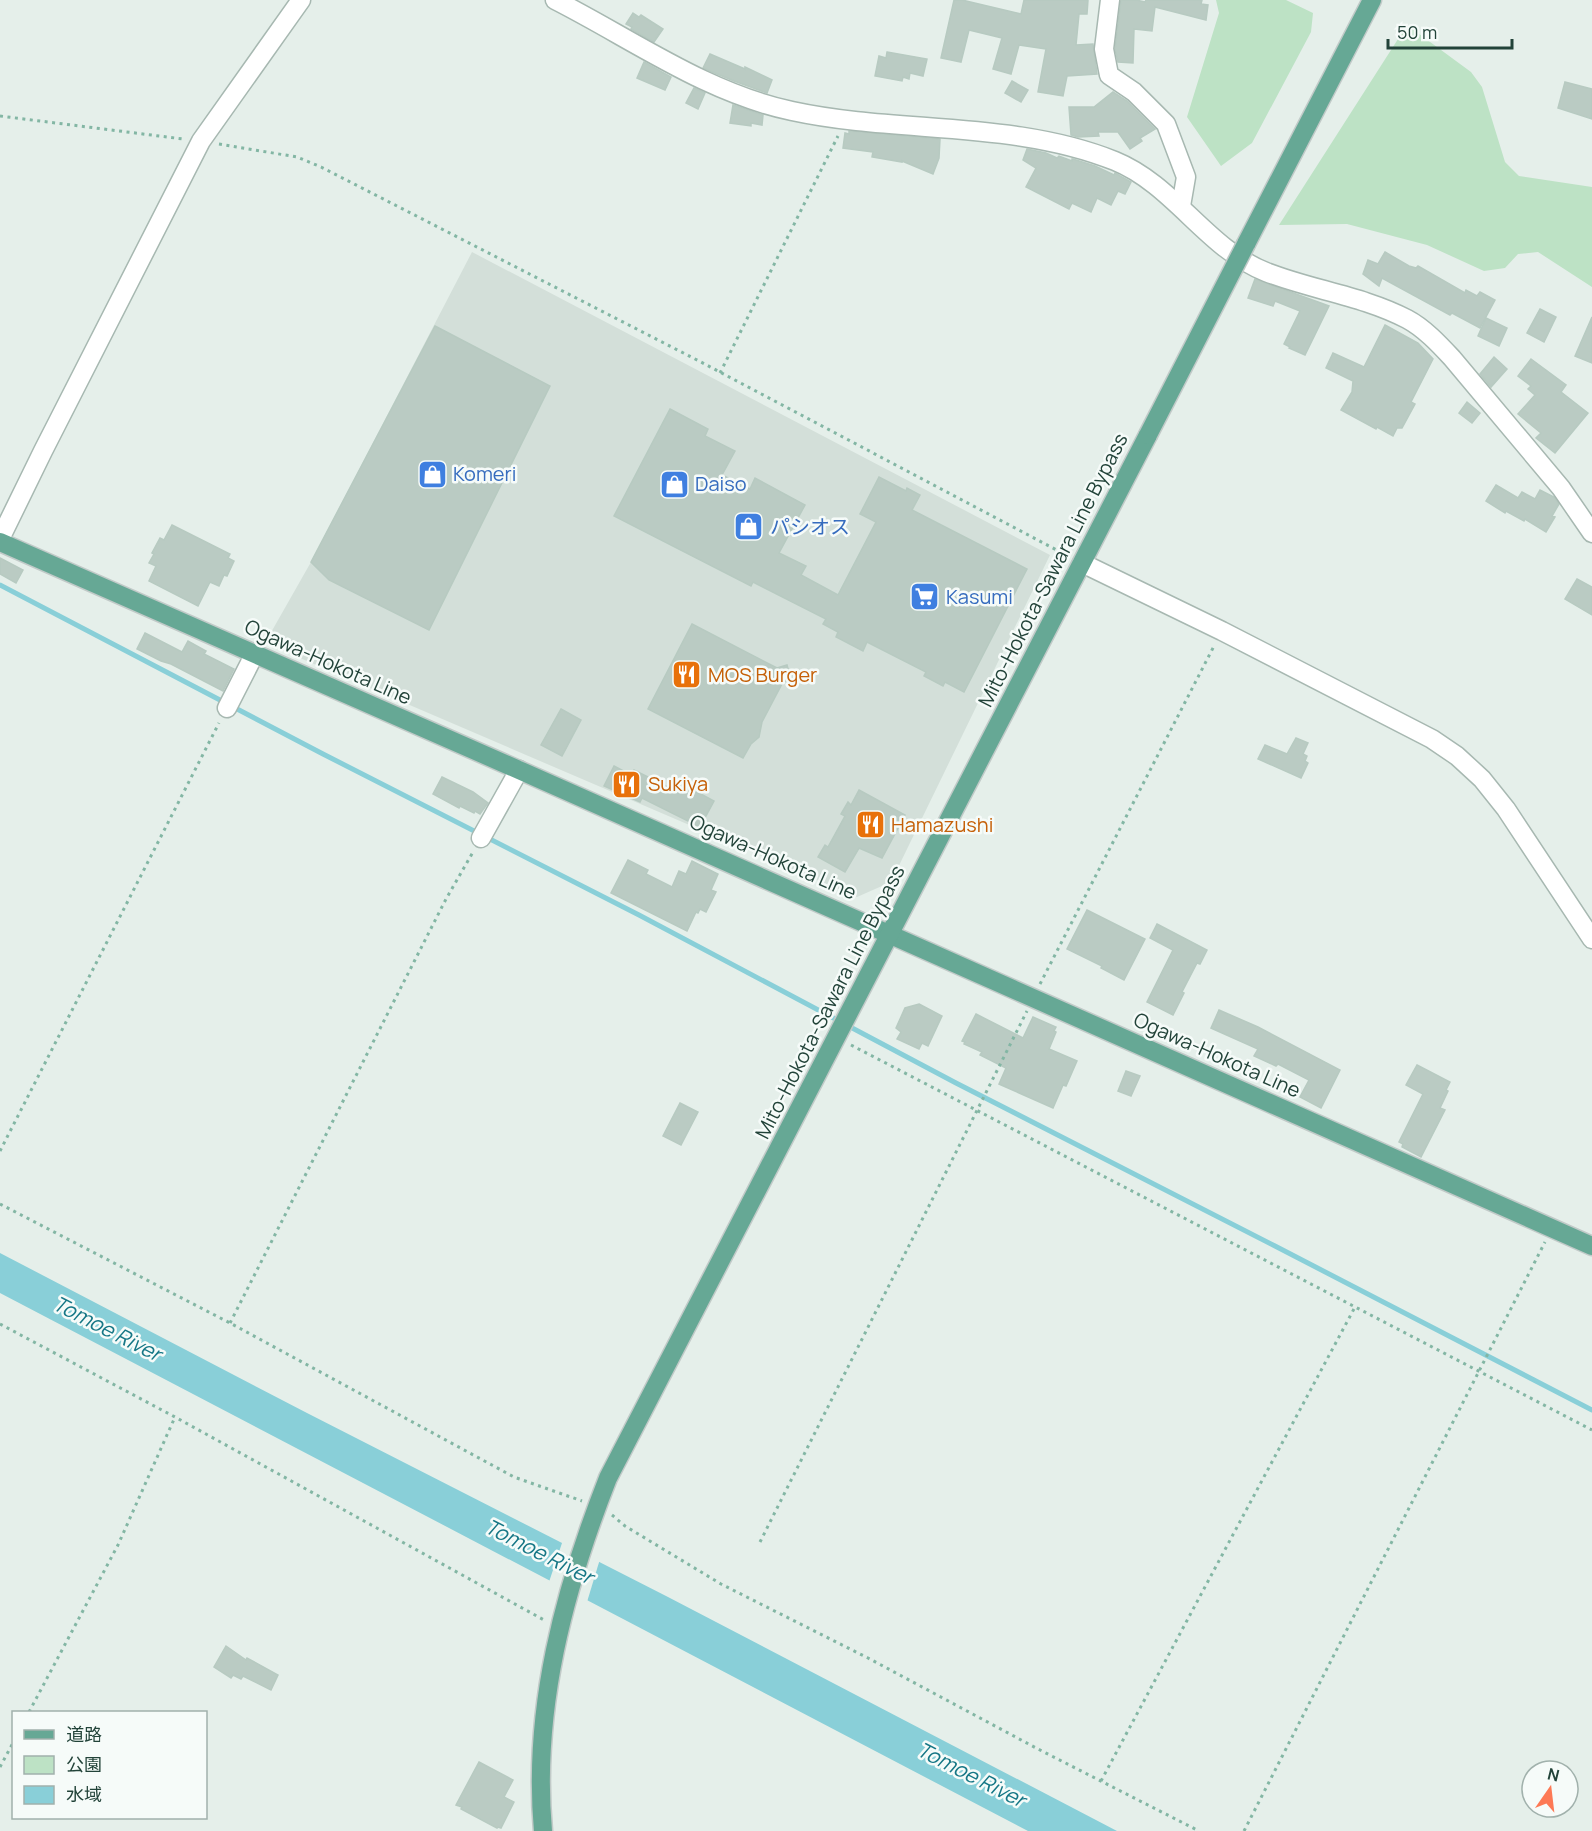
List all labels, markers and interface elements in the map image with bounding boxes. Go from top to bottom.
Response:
scale bar [1388,12,1512,50]
text: 50 m [1397,20,1437,44]
street label: Mito-Hokota-Sawara Line Bypass [972,428,1134,711]
shop icon: Komeri [416,458,448,490]
place label: Komeri [453,460,516,487]
shop icon: Daiso [658,468,690,500]
place label: Daiso [695,470,747,497]
shop icon: パシオス [733,511,765,543]
place label: パシオス [770,513,850,540]
supermarket icon: Kasumi [909,581,941,613]
place label: Kasumi [946,583,1013,610]
street label: Ogawa-Hokota Line [241,613,416,710]
restaurant icon: MOS Burger [671,659,703,691]
place label: MOS Burger [708,661,817,688]
restaurant icon: Sukiya [611,768,643,800]
place label: Sukiya [648,770,708,797]
street label: Ogawa-Hokota Line [686,808,861,905]
restaurant icon: Hamazushi [854,809,886,841]
place label: Hamazushi [891,811,993,838]
street label: Mito-Hokota-Sawara Line Bypass [749,860,911,1143]
street label: Ogawa-Hokota Line [1130,1006,1305,1103]
water label: Tomoe River [48,1289,169,1369]
water label: Tomoe River [480,1512,601,1592]
legend [12,1711,207,1819]
text: 道路 [66,1722,102,1746]
water label: Tomoe River [912,1735,1033,1815]
text: 公園 [66,1752,102,1776]
north arrow [1520,1759,1580,1819]
text: N [1545,1762,1562,1787]
text: 水域 [66,1782,102,1806]

